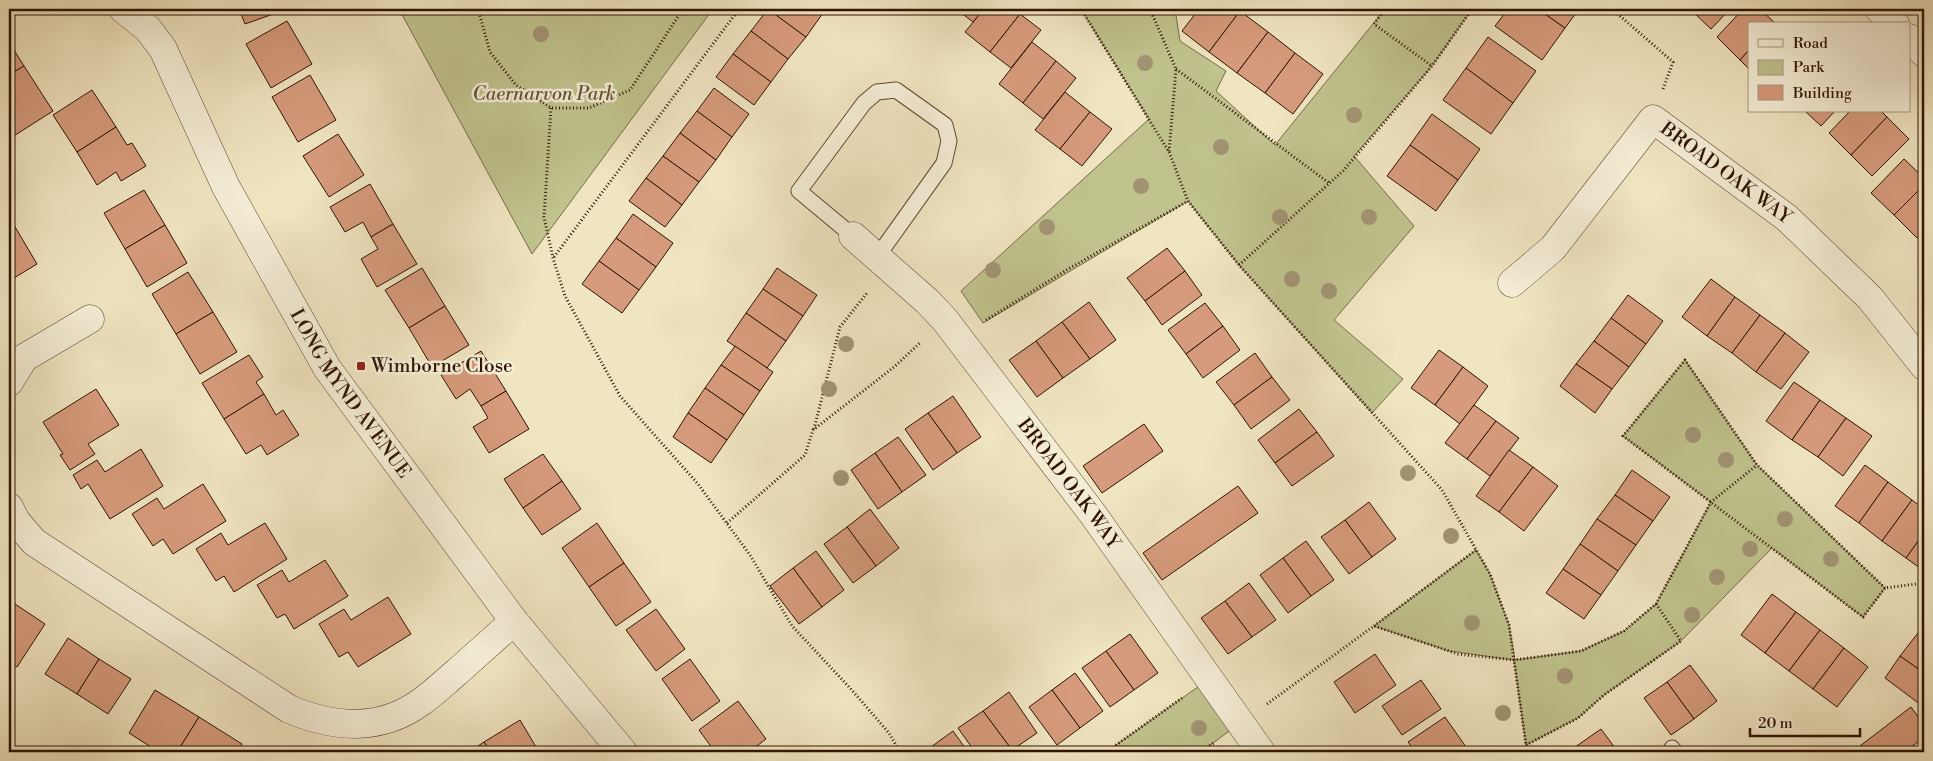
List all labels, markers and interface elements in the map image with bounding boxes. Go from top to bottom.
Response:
legend [1748,22,1910,112]
text: Road [1793,34,1828,53]
text: Park [1793,58,1825,77]
park label: Caernarvon Park [472,82,616,106]
text: Building [1792,84,1852,103]
street label: BROAD OAK WAY [1655,116,1798,230]
street label: LONG MYND AVENUE [284,305,416,483]
place label: Wimborne Close [370,354,513,378]
marker: Wimborne Close [355,360,367,372]
street label: BROAD OAK WAY [1012,413,1127,555]
scale bar [1750,706,1860,738]
text: 20 m [1758,714,1793,733]

